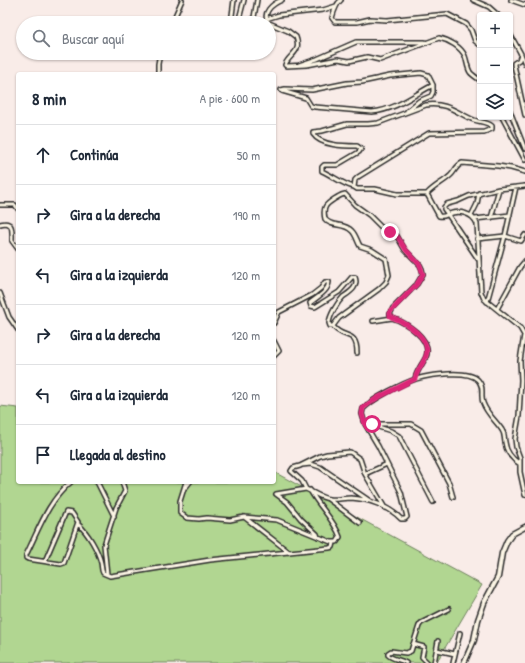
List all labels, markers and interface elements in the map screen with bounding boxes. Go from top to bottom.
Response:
map controls [477,12,513,120]
button: + [477,12,513,48]
search box [16,16,276,60]
icon: search [30,27,52,49]
text: Buscar aquí [62,28,125,49]
button: − [477,48,513,84]
button: layers [477,84,513,120]
text: 8 min [32,87,66,110]
text: A pie · 600 m [200,89,260,107]
icon: ahead [32,144,54,166]
text: Continúa [70,144,118,165]
text: 50 m [237,146,260,164]
icon: right [32,204,54,226]
text: Gira a la derecha [70,204,160,225]
text: 190 m [233,206,260,224]
route end [381,223,399,241]
icon: left [32,264,54,286]
text: Gira a la izquierda [70,264,168,285]
text: 120 m [232,266,260,284]
icon: right [32,324,54,346]
text: Gira a la derecha [70,324,160,345]
text: 120 m [232,326,260,344]
icon: left [32,384,54,406]
text: Gira a la izquierda [70,384,168,405]
text: 120 m [232,386,260,404]
route start [363,415,381,433]
icon: arrive [32,444,54,466]
text: Llegada al destino [70,444,166,465]

